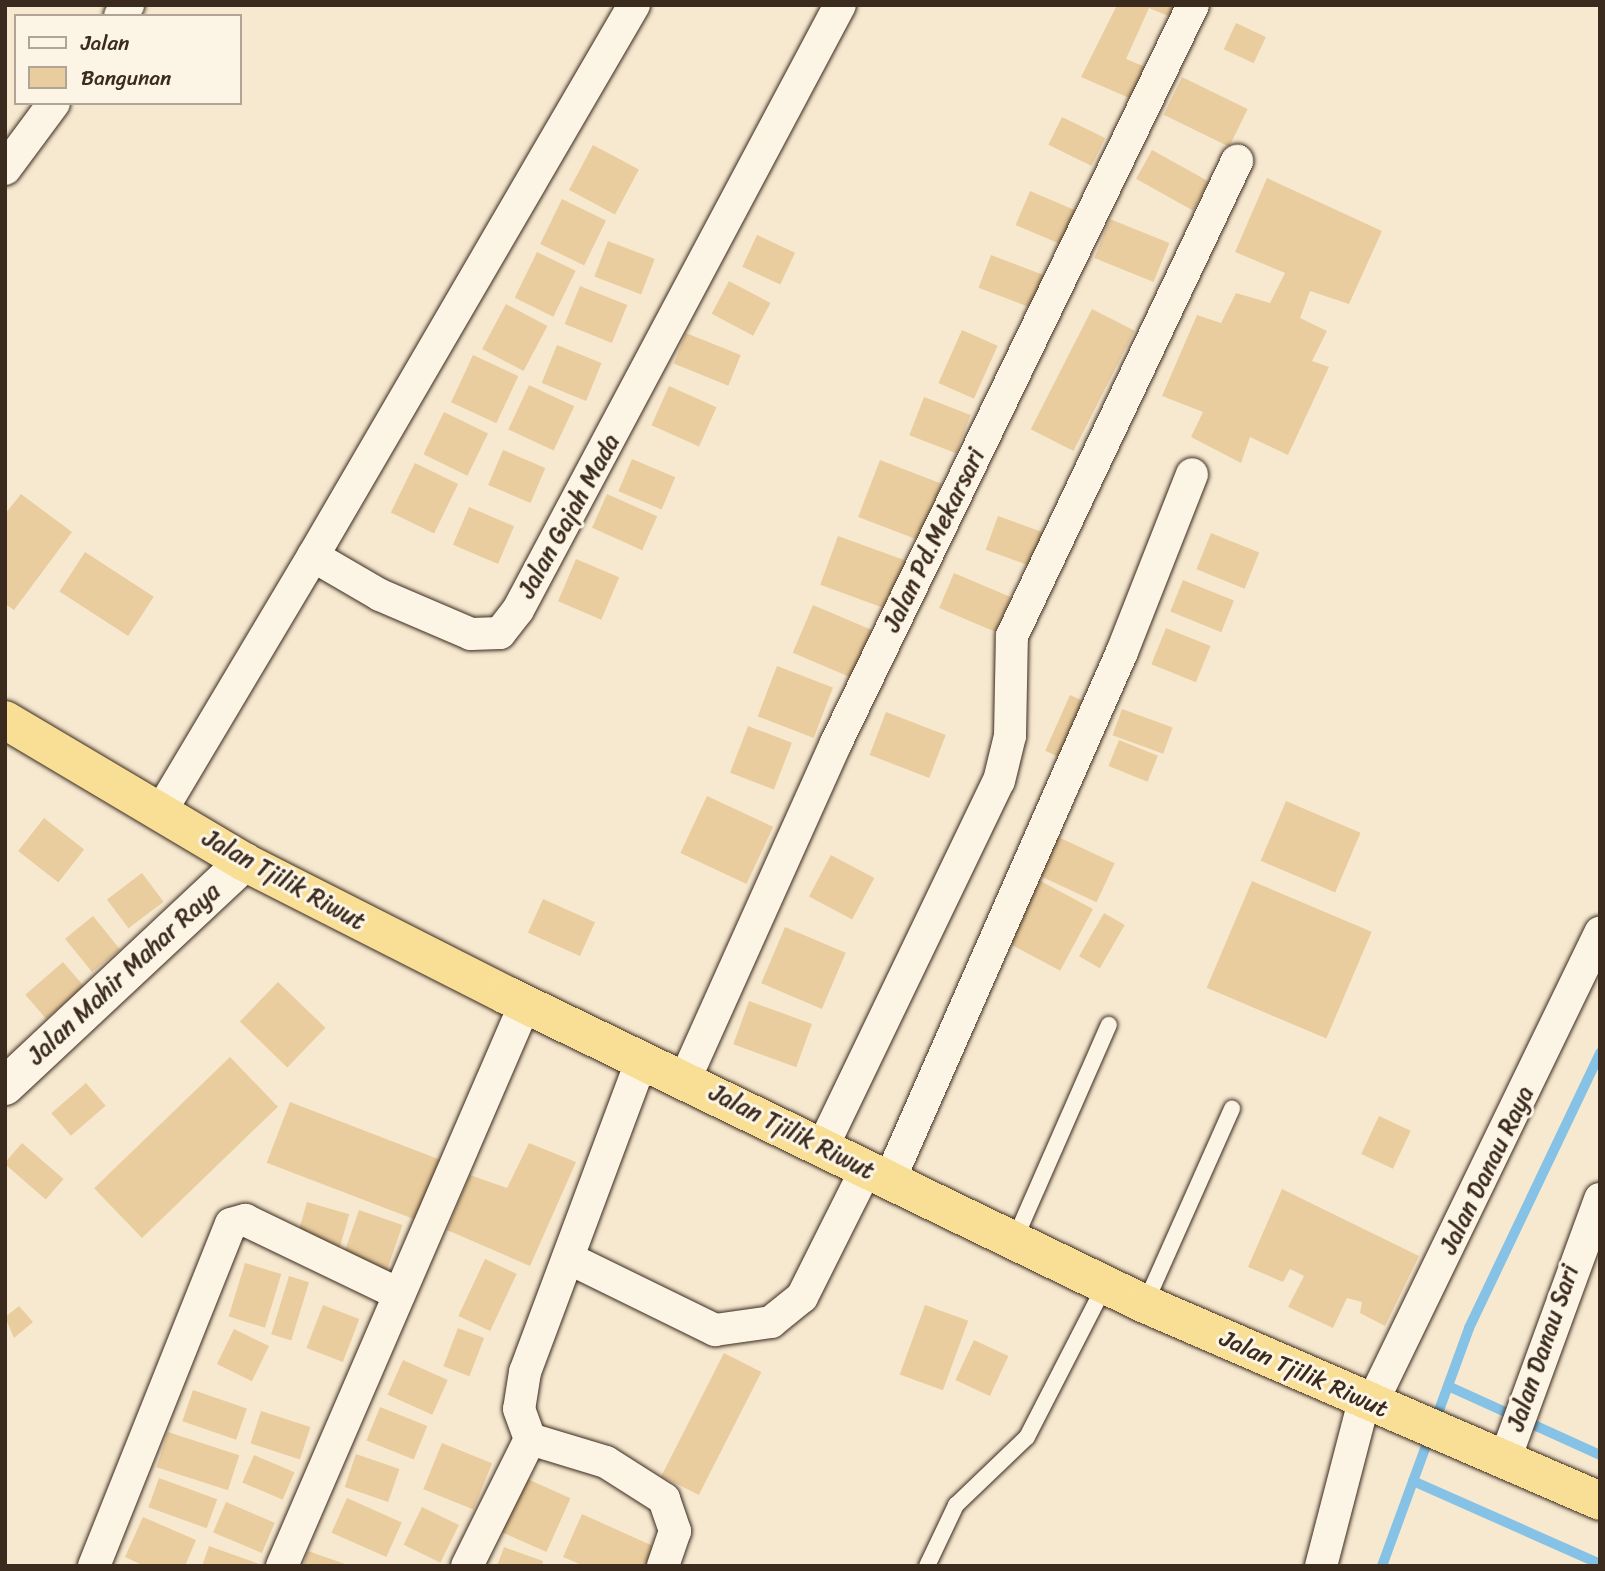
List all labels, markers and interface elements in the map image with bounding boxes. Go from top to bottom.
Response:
legend [14,14,242,105]
text: Jalan [81,24,129,62]
text: Bangunan [81,59,171,97]
street label: Jalan Gajah Mada [512,429,626,603]
street label: Jalan Pd.Mekarsari [877,443,991,637]
street label: Jalan Tjilik Riwut [198,823,370,937]
street label: Jalan Mahir Mahar Raya [22,878,226,1070]
street label: Jalan Tjilik Riwut [705,1078,879,1186]
street label: Jalan Danau Raya [1434,1081,1540,1259]
street label: Jalan Danau Sari [1501,1260,1585,1436]
street label: Jalan Tjilik Riwut [1215,1324,1393,1424]

